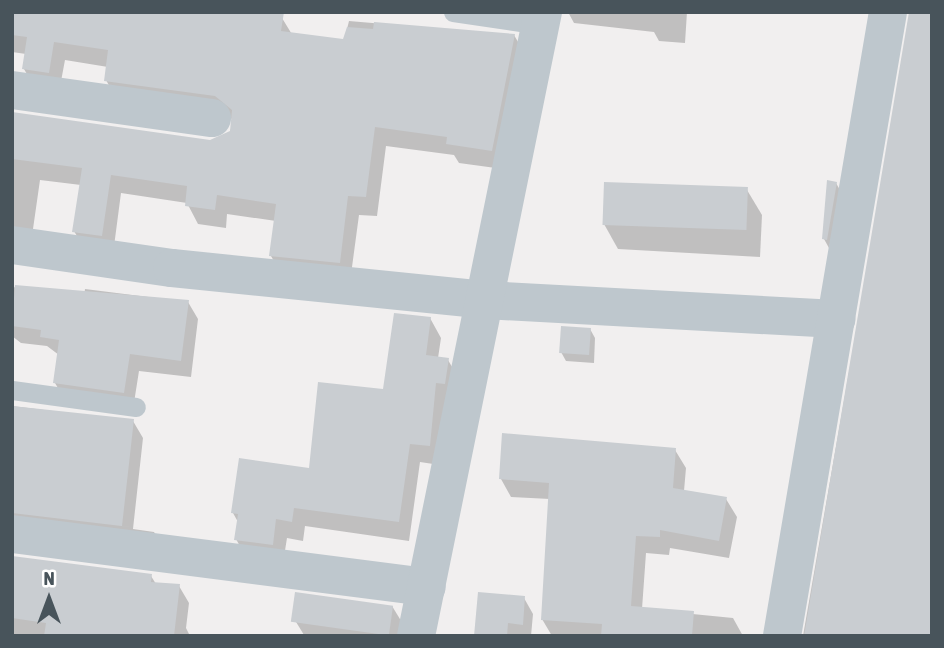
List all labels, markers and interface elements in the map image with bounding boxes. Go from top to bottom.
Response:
north arrow [14,564,84,634]
text: N [43,567,55,589]

